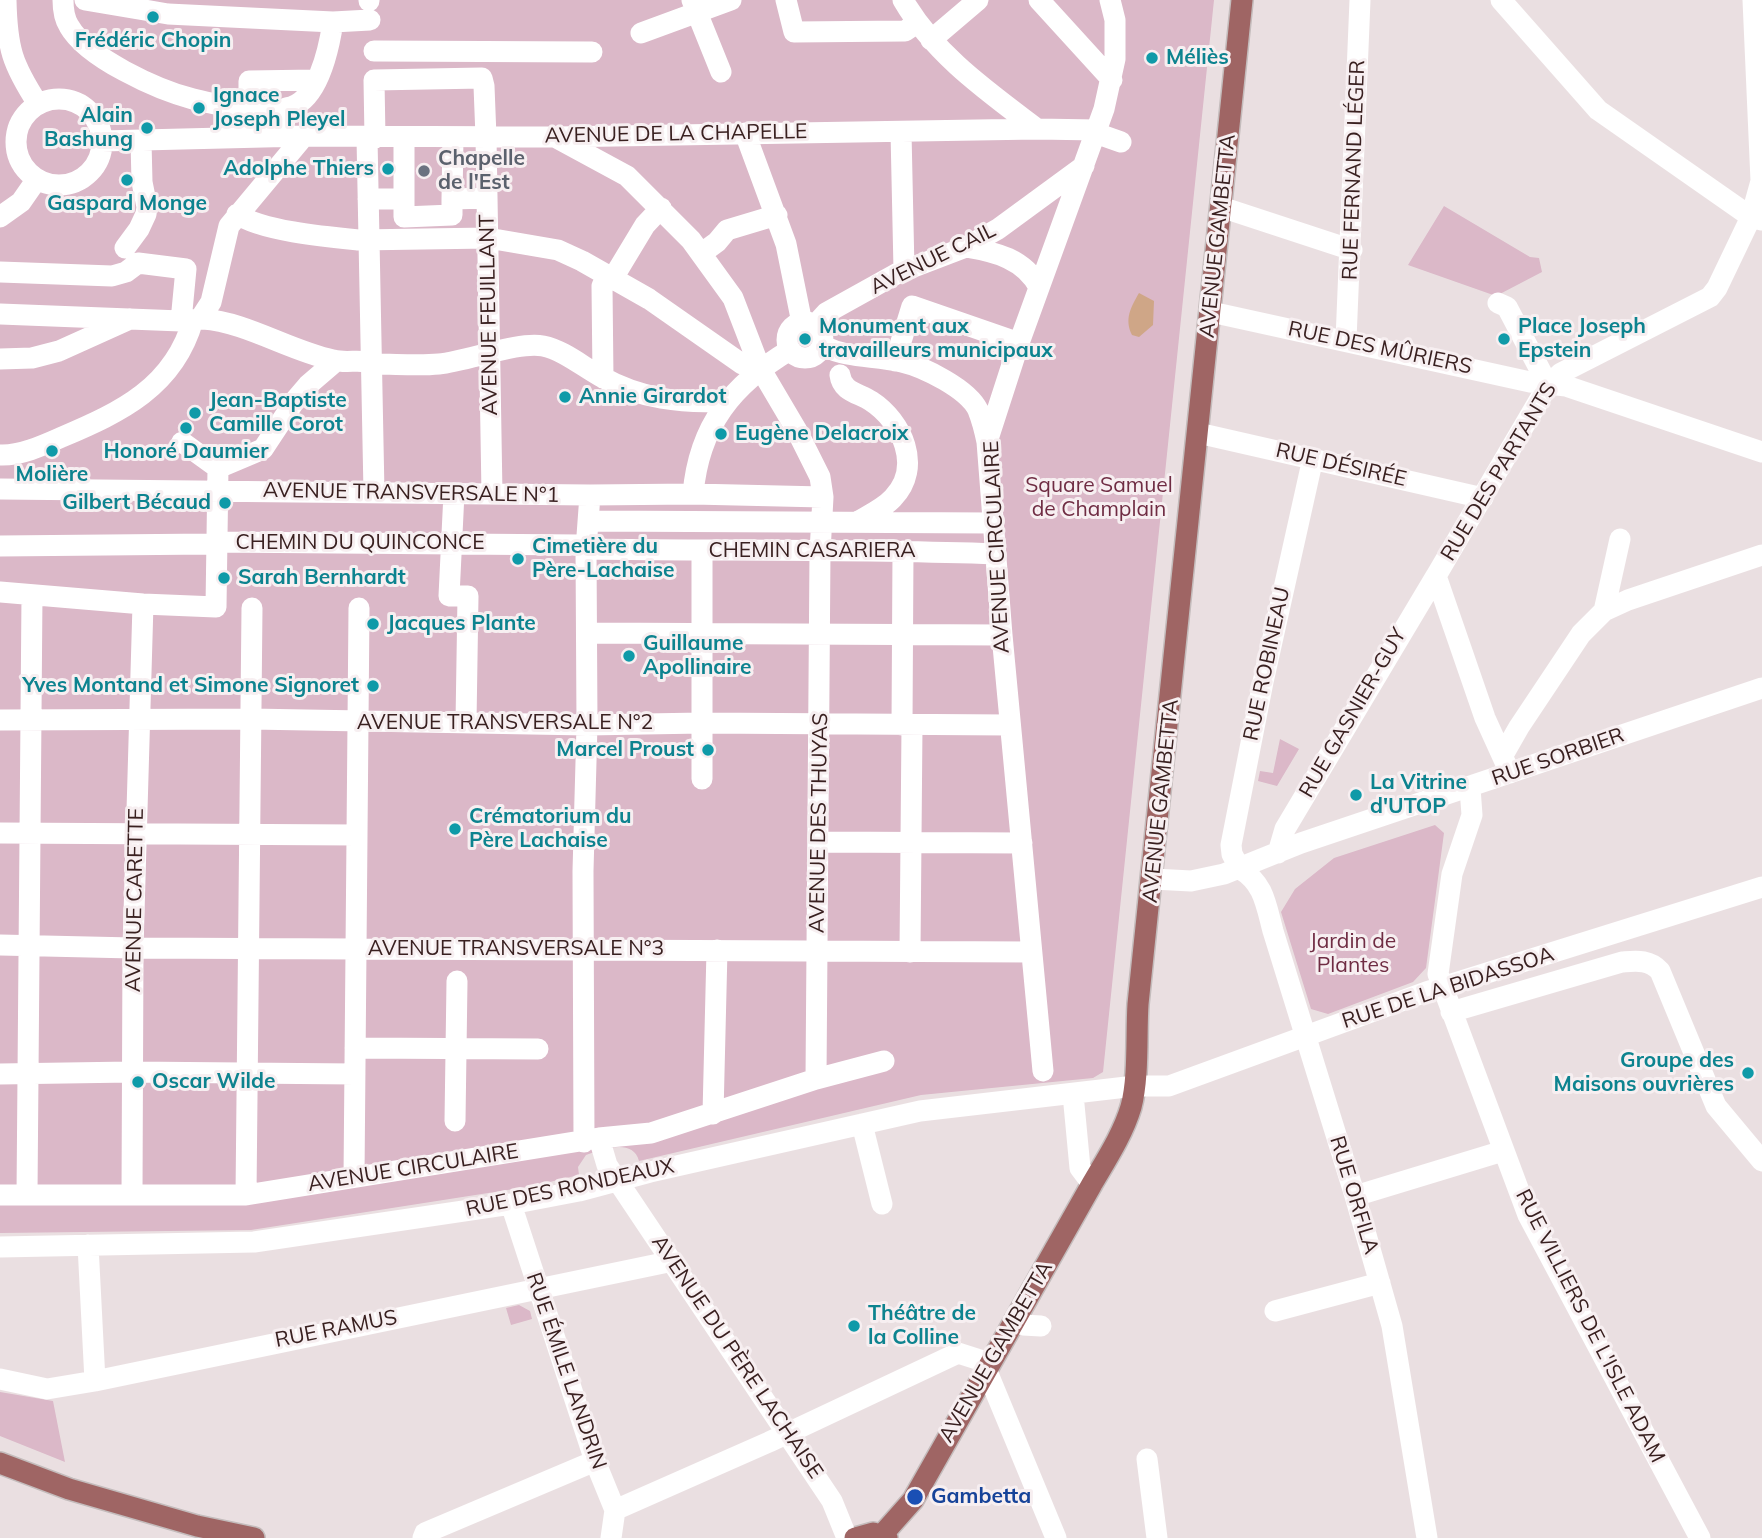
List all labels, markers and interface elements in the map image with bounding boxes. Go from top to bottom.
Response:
marker: Frédéric Chopin [145,9,161,25]
place label: Frédéric Chopin [75,28,231,54]
place label: Méliès [1166,45,1229,71]
marker: Méliès [1144,50,1160,66]
street label: RUE FERNAND LÉGER [1338,59,1370,281]
place label: Ignace Joseph Pleyel [213,83,345,133]
marker: Ignace Joseph Pleyel [191,100,207,116]
place label: Alain Bashung [44,103,133,153]
street label: AVENUE DE LA CHAPELLE [544,119,808,149]
marker: Alain Bashung [139,120,155,136]
street label: AVENUE GAMBETTA [1195,133,1241,339]
place label: Chapelle de l'Est [438,146,525,196]
place label: Adolphe Thiers [223,156,374,182]
marker: Adolphe Thiers [380,161,396,177]
marker: Chapelle de l'Est [416,163,432,179]
marker: Gaspard Monge [119,172,135,188]
place label: Gaspard Monge [47,191,207,217]
street label: AVENUE FEUILLANT [475,214,503,416]
street label: AVENUE CAIL [866,218,1000,300]
place label: Monument aux travailleurs municipaux [819,314,1053,364]
place label: Place Joseph Epstein [1518,314,1646,364]
street label: RUE DES MÛRIERS [1286,316,1474,380]
marker: Monument aux travailleurs municipaux [797,331,813,347]
marker: Place Joseph Epstein [1496,331,1512,347]
street label: RUE DES PARTANTS [1436,378,1562,566]
place label: Annie Girardot [579,384,726,410]
place label: Jean-Baptiste Camille Corot [209,388,347,438]
marker: Annie Girardot [557,389,573,405]
marker: Jean-Baptiste Camille Corot [187,405,203,421]
marker: Honoré Daumier [178,420,194,436]
place label: Eugène Delacroix [735,421,909,447]
marker: Eugène Delacroix [713,426,729,442]
street label: RUE DÉSIRÉE [1273,438,1409,492]
place label: Honoré Daumier [104,439,268,465]
street label: AVENUE CIRCULAIRE [979,440,1015,654]
marker: Molière [44,443,60,459]
place label: Molière [16,462,88,488]
park label: Square Samuel de Champlain [1025,473,1173,523]
street label: AVENUE TRANSVERSALE N°1 [263,478,559,508]
place label: Gilbert Bécaud [62,490,211,516]
marker: Gilbert Bécaud [217,495,233,511]
street label: CHEMIN DU QUINCONCE [235,530,485,556]
place label: Cimetière du Père-Lachaise [532,534,675,584]
street label: CHEMIN CASARIERA [708,538,916,564]
marker: Cimetière du Père-Lachaise [510,551,526,567]
place label: Sarah Bernhardt [238,565,406,591]
marker: Sarah Bernhardt [216,570,232,586]
street label: RUE ROBINEAU [1238,585,1296,743]
place label: Jacques Plante [387,611,536,637]
marker: Jacques Plante [365,616,381,632]
street label: RUE GASNIER-GUY [1294,624,1412,802]
place label: Guillaume Apollinaire [643,631,751,681]
marker: Guillaume Apollinaire [621,648,637,664]
place label: Yves Montand et Simone Signoret [22,673,359,699]
marker: Yves Montand et Simone Signoret [365,678,381,694]
street label: AVENUE GAMBETTA [1138,698,1184,904]
street label: AVENUE TRANSVERSALE N°2 [357,710,653,736]
street label: AVENUE DES THUYAS [804,713,834,933]
street label: RUE SORBIER [1489,723,1627,791]
place label: Marcel Proust [556,737,694,763]
marker: Marcel Proust [700,742,716,758]
place label: La Vitrine d'UTOP [1370,770,1467,820]
marker: La Vitrine d'UTOP [1348,787,1364,803]
place label: Crématorium du Père Lachaise [469,804,632,854]
street label: AVENUE CARETTE [121,808,149,992]
marker: Crématorium du Père Lachaise [447,821,463,837]
park label: Jardin de Plantes [1310,929,1396,979]
street label: AVENUE TRANSVERSALE N°3 [368,936,664,962]
street label: RUE DE LA BIDASSOA [1339,942,1557,1034]
place label: Groupe des Maisons ouvrières [1554,1048,1734,1098]
marker: Groupe des Maisons ouvrières [1740,1065,1756,1081]
place label: Oscar Wilde [152,1069,276,1095]
marker: Oscar Wilde [130,1074,146,1090]
street label: RUE ORFILA [1324,1133,1384,1257]
street label: AVENUE CIRCULAIRE [306,1139,520,1197]
street label: RUE DES RONDEAUX [464,1154,676,1222]
street label: RUE VILLIERS DE L'ISLE ADAM [1510,1185,1670,1467]
street label: AVENUE DU PÈRE LACHAISE [646,1231,828,1483]
street label: AVENUE GAMBETTA [934,1257,1058,1447]
street label: RUE ÉMILE LANDRIN [521,1269,611,1473]
place label: Théâtre de la Colline [868,1301,976,1351]
street label: RUE RAMUS [273,1305,399,1353]
marker: Théâtre de la Colline [846,1318,862,1334]
place label: Gambetta [931,1484,1031,1510]
marker: Gambetta [905,1487,925,1507]

